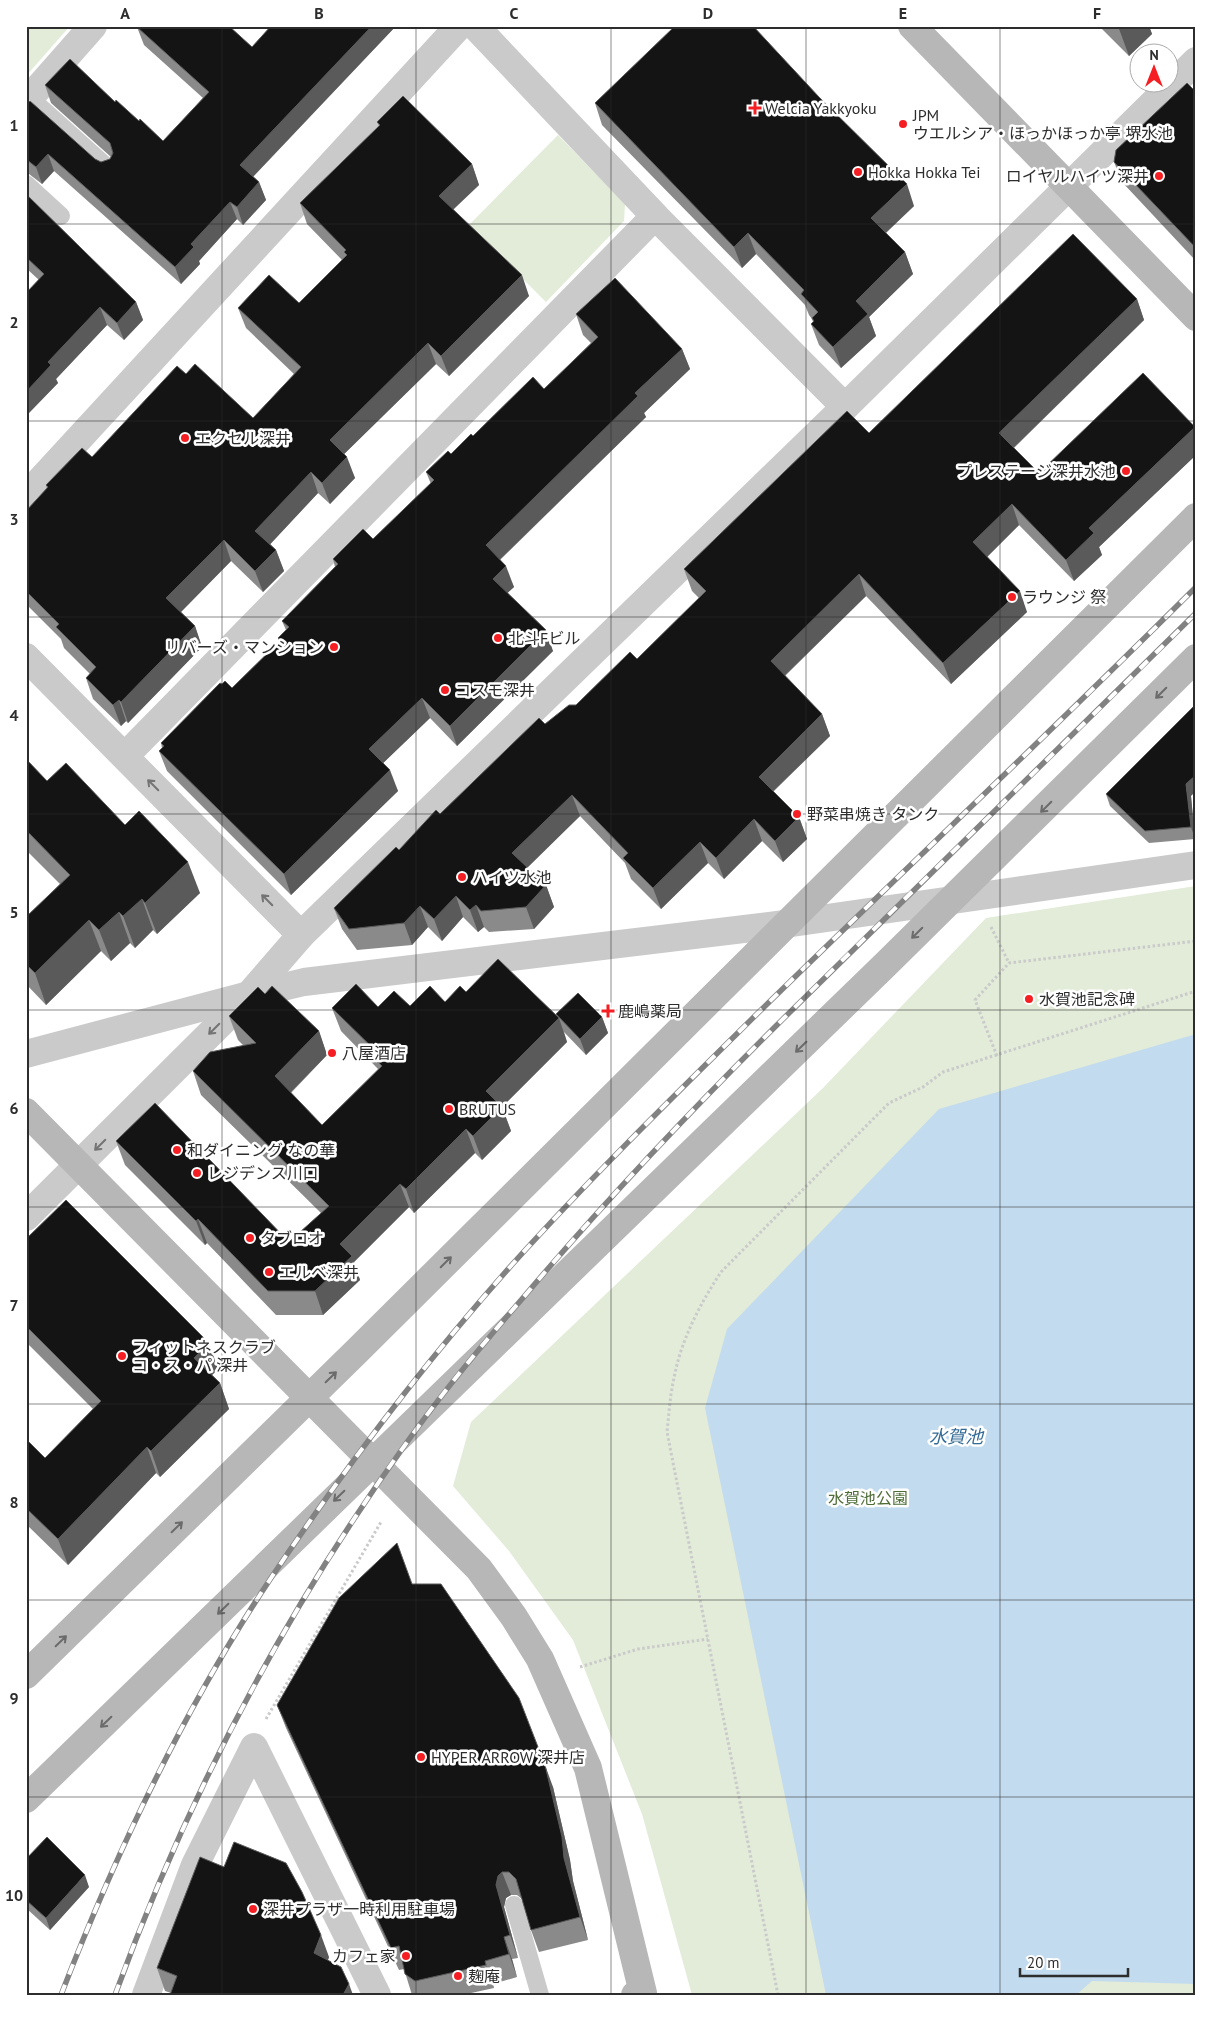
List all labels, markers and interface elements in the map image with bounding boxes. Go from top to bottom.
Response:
text: A [120,3,130,23]
text: B [314,3,324,23]
text: C [510,3,519,23]
text: D [703,3,713,23]
text: E [899,3,907,23]
text: F [1093,3,1101,23]
north arrow [1130,42,1180,92]
text: N [1149,46,1159,64]
place label: Welcia Yakkyoku [765,98,877,118]
marker: Welcia Yakkyoku [749,102,761,114]
place label: JPM ウエルシア・ほっかほっか亭 堺水池 [912,105,1173,143]
text: 1 [9,115,19,135]
marker: JPM ウエルシア・ほっかほっか亭 堺水池 [897,118,909,130]
place label: Hokka Hokka Tei [868,162,980,182]
marker: Hokka Hokka Tei [852,166,864,178]
place label: ロイヤルハイツ深井 [1006,166,1149,186]
marker: ロイヤルハイツ深井 [1153,170,1165,182]
text: 2 [9,312,19,332]
place label: エクセル深井 [195,428,291,448]
marker: エクセル深井 [179,432,191,444]
place label: プレステージ深井水池 [956,461,1116,481]
marker: プレステージ深井水池 [1120,465,1132,477]
text: 3 [9,509,19,529]
place label: ラウンジ 祭 [1022,587,1106,607]
marker: ラウンジ 祭 [1006,591,1018,603]
place label: 北斗Fビル [508,628,580,648]
marker: 北斗Fビル [492,632,504,644]
place label: リバーズ・マンション [165,637,324,657]
marker: リバーズ・マンション [328,641,340,653]
place label: コスモ深井 [455,680,535,700]
marker: コスモ深井 [439,684,451,696]
one-way arrow [1155,686,1167,699]
text: 4 [9,705,19,725]
one-way arrow [147,779,159,791]
one-way arrow [1040,801,1052,813]
place label: 野菜串焼き タンク [807,804,939,824]
marker: 野菜串焼き タンク [791,808,803,820]
place label: ハイツ水池 [472,867,552,887]
marker: ハイツ水池 [456,871,468,883]
one-way arrow [261,895,273,907]
text: 5 [9,902,19,922]
one-way arrow [911,927,924,939]
place label: 水賀池記念碑 [1039,989,1135,1009]
marker: 水賀池記念碑 [1023,993,1035,1005]
place label: 鹿嶋薬局 [618,1001,682,1021]
marker: 鹿嶋薬局 [602,1005,614,1017]
one-way arrow [208,1023,221,1035]
one-way arrow [795,1041,807,1053]
place label: 八屋酒店 [342,1043,406,1063]
marker: 八屋酒店 [326,1047,338,1059]
text: 6 [9,1098,19,1118]
place label: BRUTUS [459,1099,516,1119]
marker: BRUTUS [443,1103,455,1115]
one-way arrow [94,1138,106,1151]
place label: 和ダイニング なの華 [187,1140,335,1160]
marker: 和ダイニング なの華 [171,1144,183,1156]
place label: レジデンス川口 [207,1163,319,1183]
marker: レジデンス川口 [191,1167,203,1179]
place label: タブロオ [260,1228,324,1248]
marker: タブロオ [244,1232,256,1244]
one-way arrow [440,1257,452,1269]
place label: エルベ深井 [279,1262,359,1282]
marker: エルベ深井 [263,1266,275,1278]
text: 7 [9,1295,19,1315]
place label: フィットネスクラブ コ・ス・パ 深井 [132,1337,276,1375]
marker: フィットネスクラブ コ・ス・パ 深井 [116,1350,128,1362]
one-way arrow [325,1371,337,1383]
water label: 水賀池 [929,1425,985,1448]
park label: 水賀池公園 [828,1488,908,1508]
one-way arrow [333,1490,346,1502]
text: 8 [9,1492,19,1512]
one-way arrow [171,1521,183,1533]
one-way arrow [216,1603,229,1615]
one-way arrow [55,1634,67,1647]
text: 9 [9,1688,19,1708]
one-way arrow [100,1716,112,1728]
place label: HYPER ARROW 深井店 [431,1747,585,1767]
marker: HYPER ARROW 深井店 [415,1751,427,1763]
text: 10 [5,1885,23,1905]
place label: 深井プラザ一時利用駐車場 [263,1899,455,1919]
marker: 深井プラザ一時利用駐車場 [247,1903,259,1915]
place label: カフェ家 [332,1946,396,1966]
scale bar [1020,1946,1127,1978]
marker: カフェ家 [400,1950,412,1962]
text: 20 m [1027,1953,1060,1972]
place label: 麹庵 [468,1966,500,1986]
marker: 麹庵 [452,1970,464,1982]

